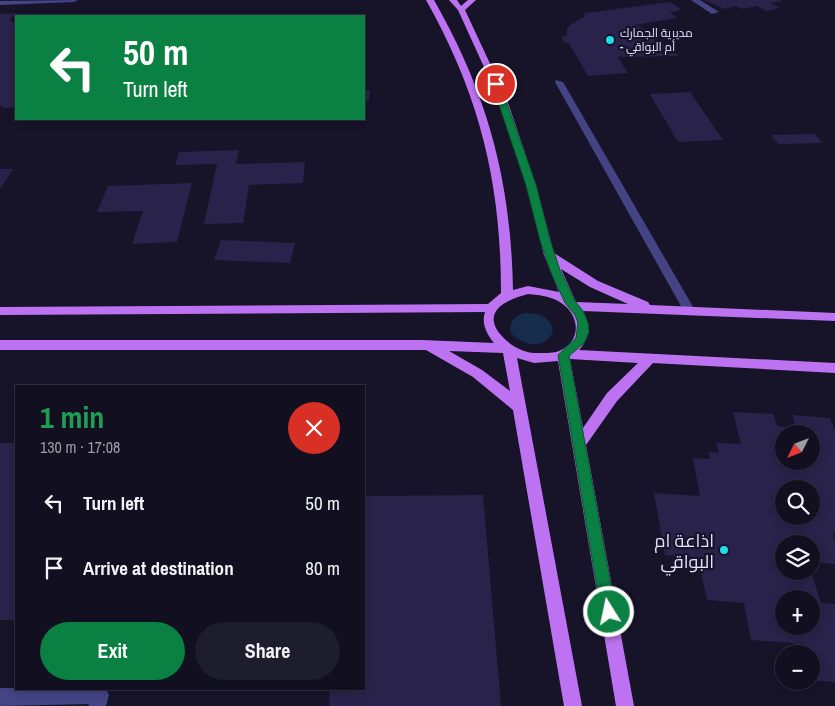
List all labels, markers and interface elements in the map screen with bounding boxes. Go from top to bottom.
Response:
place label: مديرية الجمارك - أم البواقي [620,25,693,57]
text: 50 m [123,29,188,76]
marker: مديرية الجمارك - أم البواقي [604,34,616,46]
icon: left [40,35,105,100]
pin [475,63,517,105]
icon: arrive [482,70,510,98]
text: Turn left [123,74,188,104]
text: 1 min [40,397,104,437]
button: close [288,402,340,454]
north arrow [775,425,820,470]
map controls [775,425,820,690]
text: 130 m · 17:08 [40,436,120,458]
button: search [775,480,820,525]
icon: left [40,489,68,517]
text: Turn left [83,490,144,516]
text: 50 m [305,490,340,516]
place label: اذاعة ام البواقي [654,528,714,576]
button: layers [775,535,820,580]
marker: اذاعة ام البواقي [718,544,730,556]
icon: arrive [40,554,68,582]
text: Arrive at destination [83,555,234,581]
text: 80 m [305,555,340,581]
position arrow [582,585,634,637]
button: + [775,590,820,635]
button: Exit [40,622,185,680]
button: Share [195,622,340,680]
button: − [775,645,820,690]

